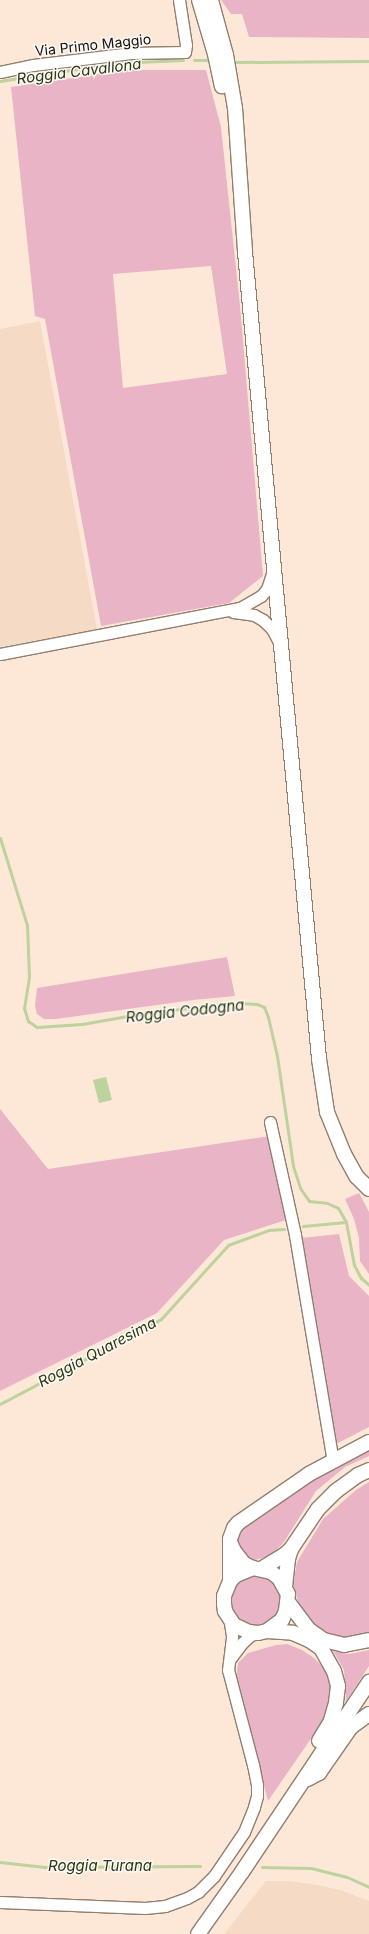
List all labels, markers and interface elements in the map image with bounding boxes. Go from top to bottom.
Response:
street label: Via Primo Maggio [34,31,152,59]
water label: Roggia Cavallona [16,54,142,88]
water label: Roggia Codogna [125,996,245,1026]
water label: Roggia Quaresima [35,1313,159,1391]
water label: Roggia Turana [48,1857,152,1875]

